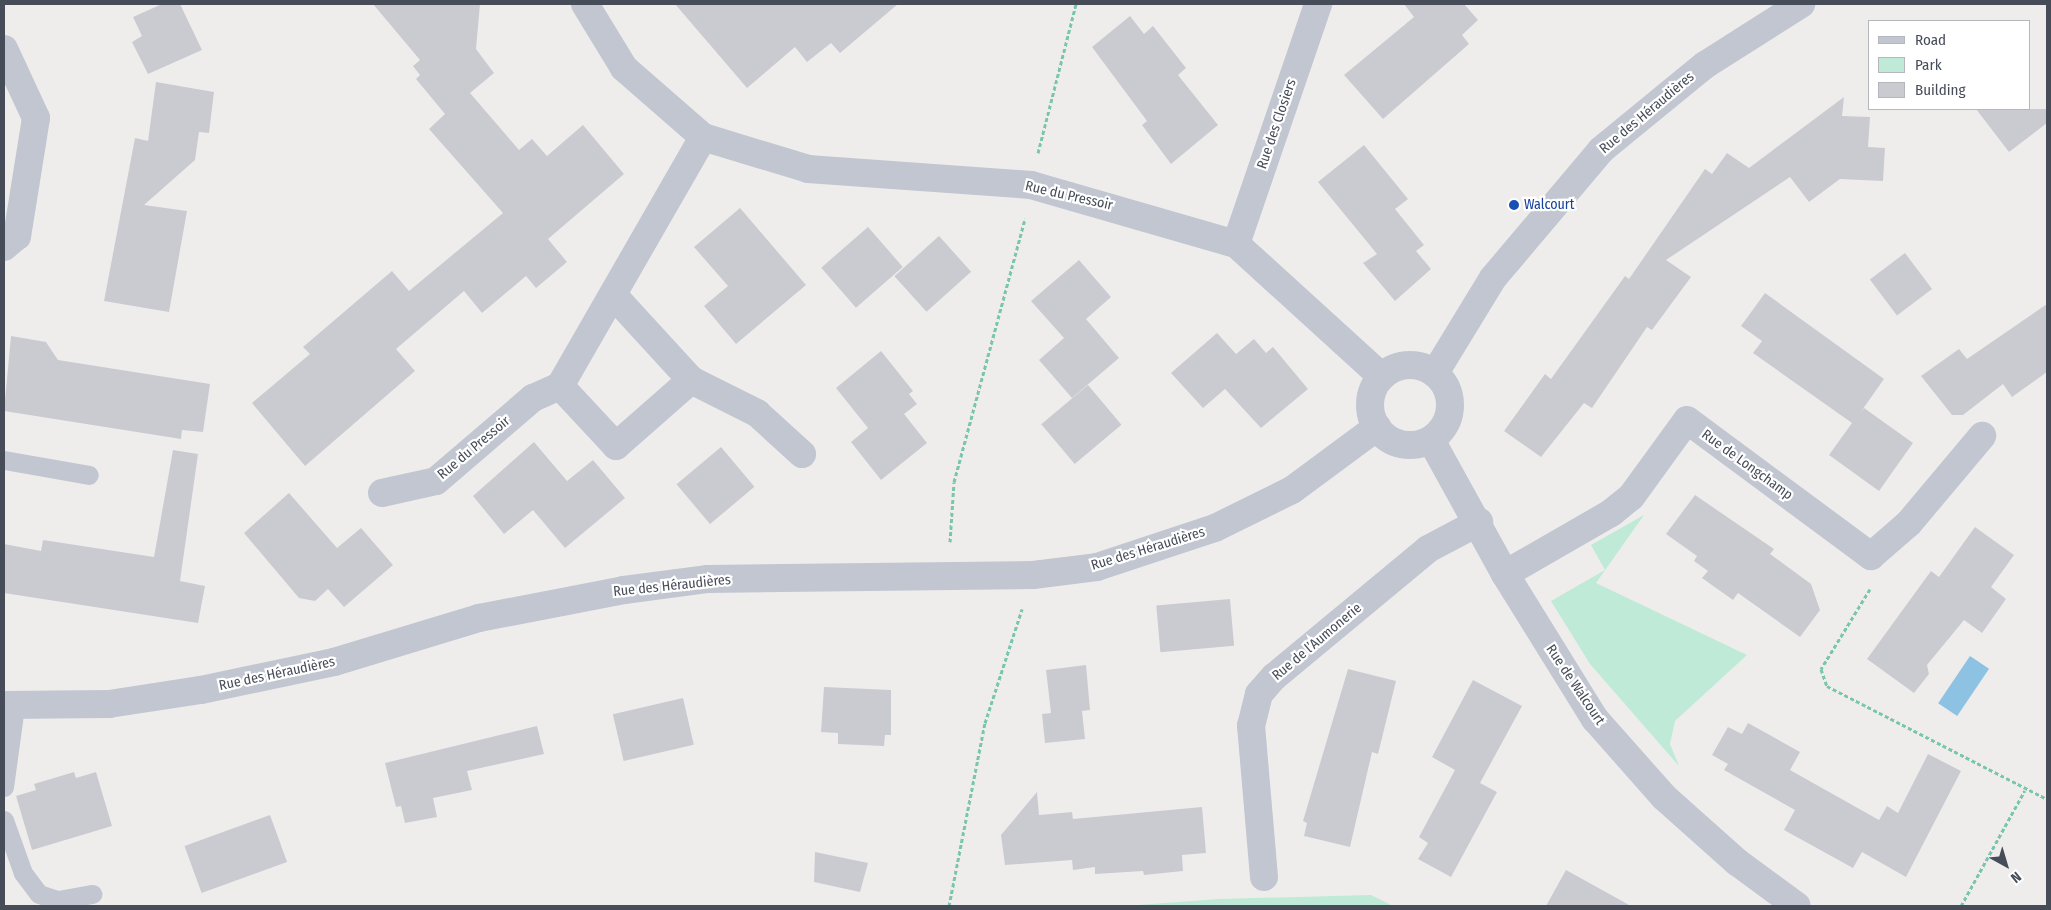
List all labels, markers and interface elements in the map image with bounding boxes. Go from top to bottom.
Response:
legend [1868,20,2031,110]
text: Road [1915,31,1946,49]
text: Park [1915,56,1942,74]
street label: Rue des Héraudières [1596,69,1698,157]
street label: Rue des Closiers [1254,77,1300,171]
text: Building [1915,81,1966,99]
street label: Rue du Pressoir [1024,178,1114,214]
place label: Walcourt [1524,197,1574,213]
marker: Walcourt [1508,199,1520,211]
street label: Rue du Pressoir [434,413,514,483]
street label: Rue de Longchamp [1698,426,1796,504]
street label: Rue des Héraudières [1089,524,1207,574]
street label: Rue des Héraudières [612,571,732,601]
street label: Rue de l’Aumonerie [1269,600,1365,684]
street label: Rue de Walcourt [1542,642,1608,728]
street label: Rue des Héraudières [217,653,337,695]
north arrow [1981,840,2031,890]
text: N [2007,868,2024,886]

